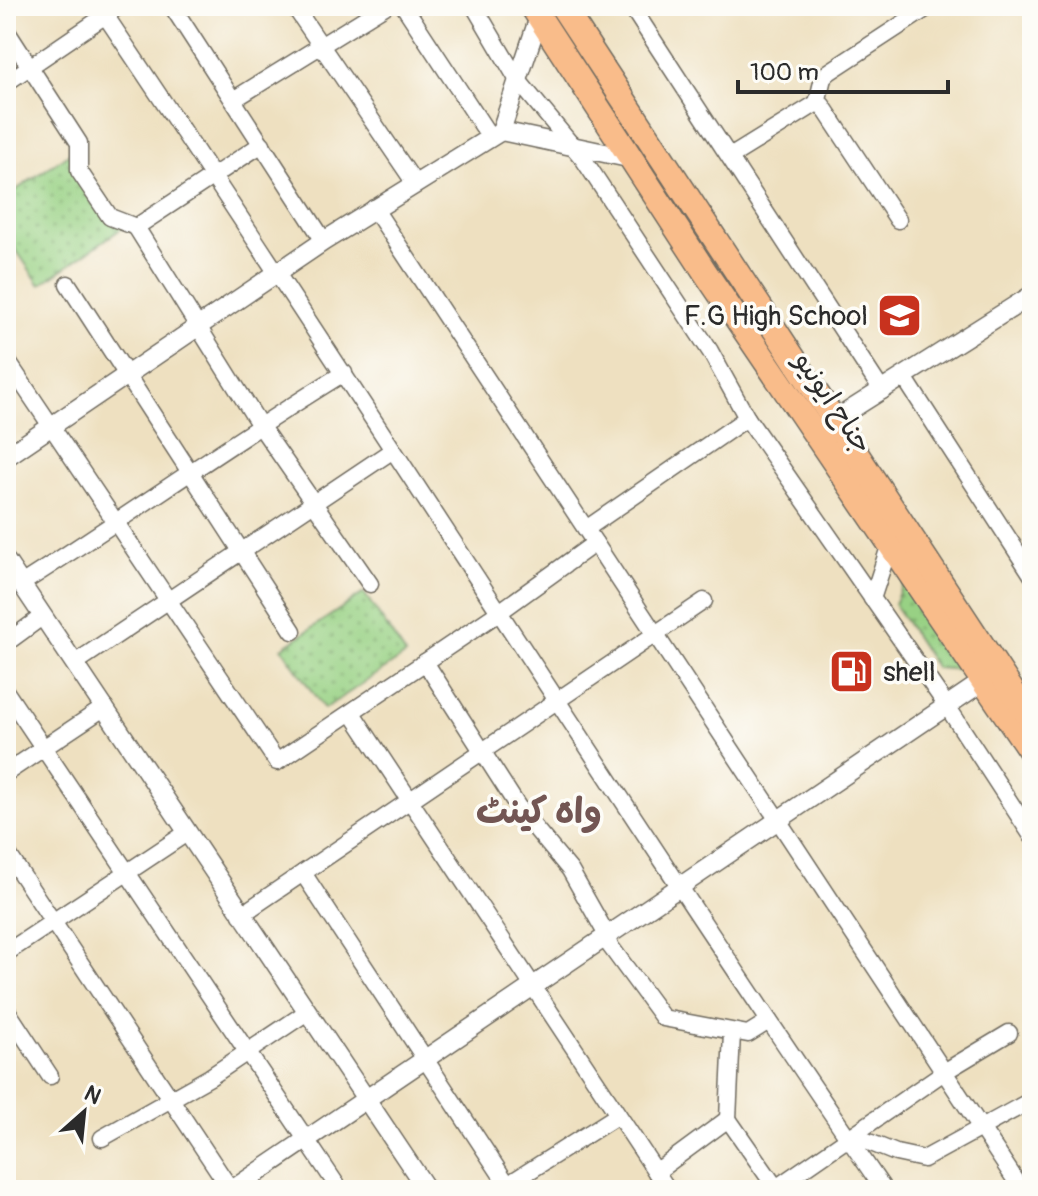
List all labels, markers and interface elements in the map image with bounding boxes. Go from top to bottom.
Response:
scale bar [738,44,948,94]
text: 100 m [750,58,819,87]
school or university icon: F.G High School [875,292,923,340]
place label: F.G High School [684,299,868,334]
street label: جناح ایونیو [785,344,880,461]
fuel station icon: shell [828,648,876,696]
place label: shell [883,655,936,690]
district label: واہ کینٹ [476,789,602,834]
north arrow [44,1072,124,1152]
text: N [80,1079,106,1111]

